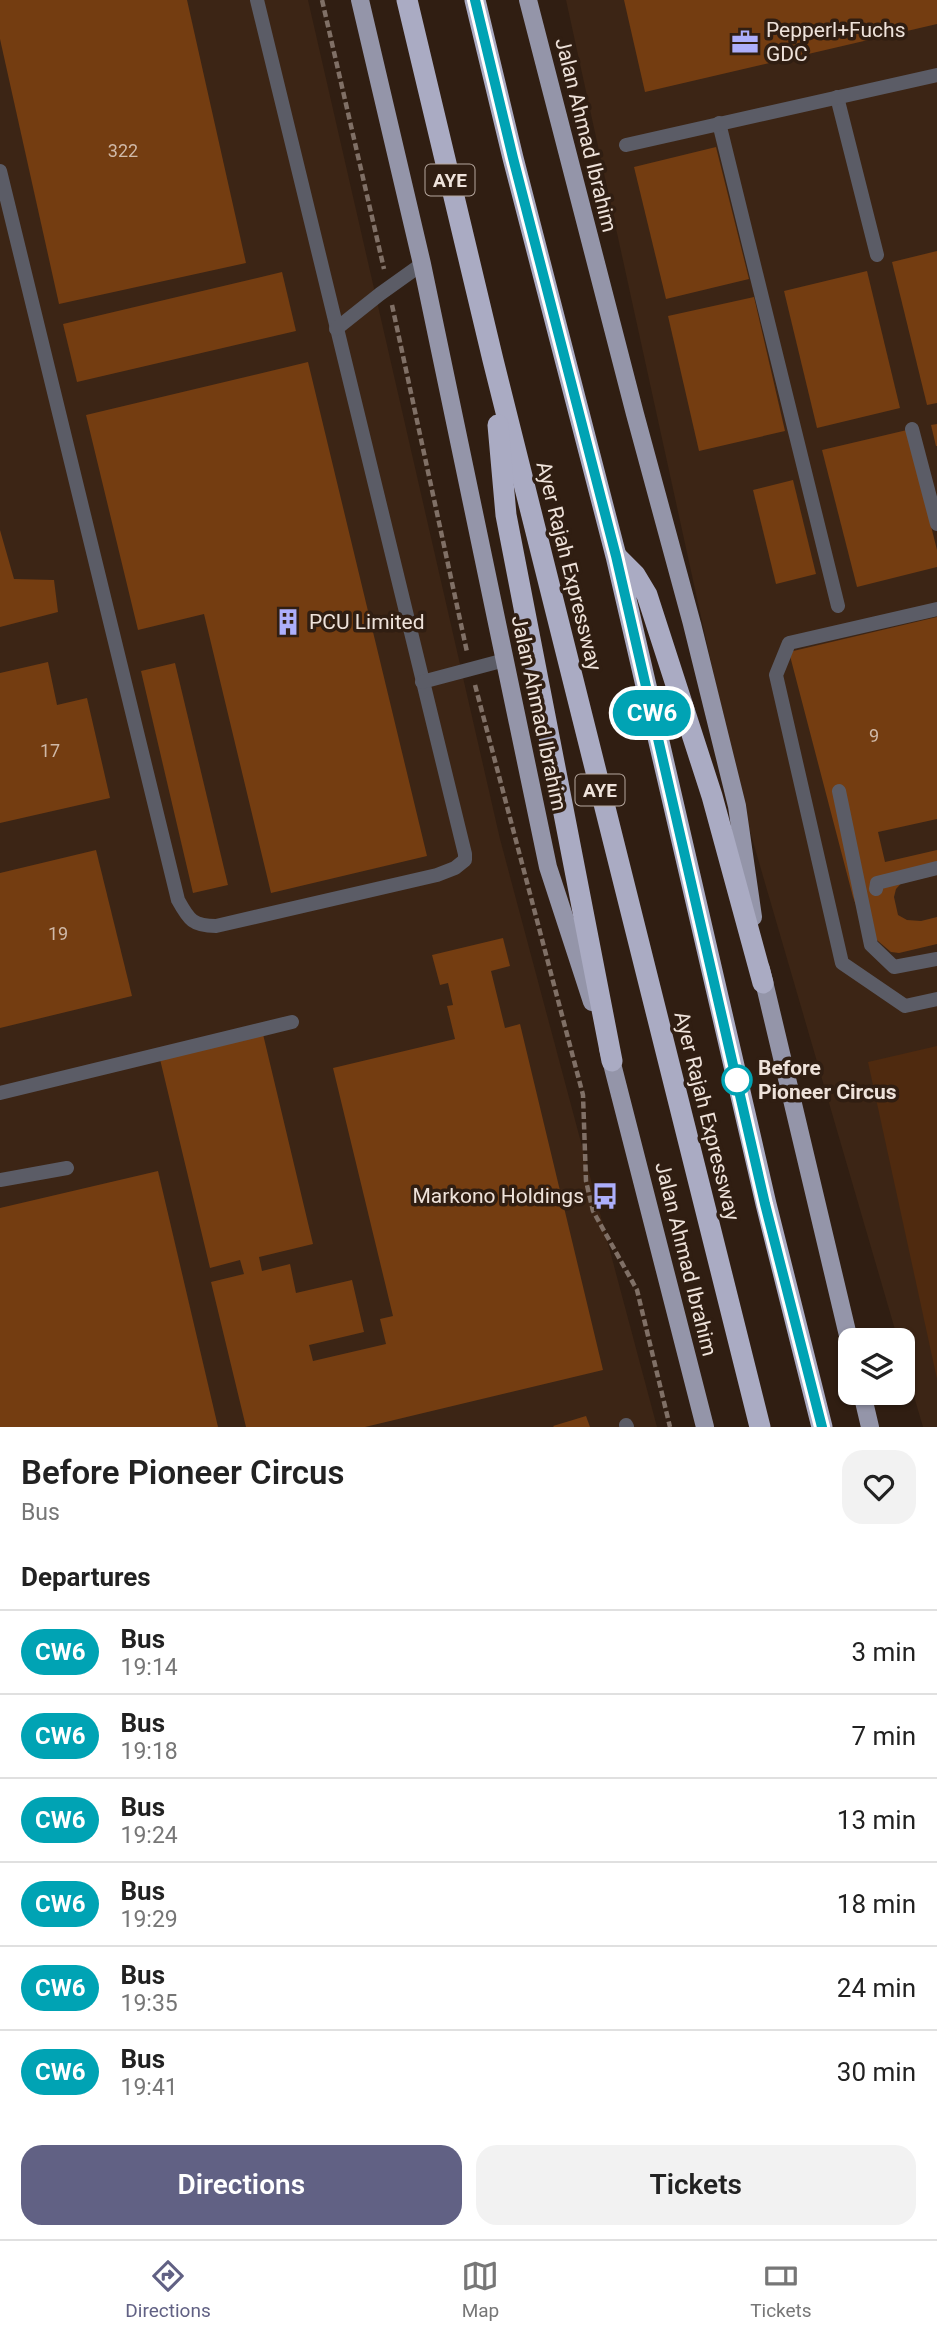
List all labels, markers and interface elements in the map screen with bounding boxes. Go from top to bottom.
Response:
place label: Pepperl+Fuchs GDC [766,18,905,66]
office icon: Pepperl+Fuchs GDC [730,27,760,57]
street label: Jalan Ahmad Ibrahim [550,35,622,235]
house number: 322 [108,140,138,161]
road number: AYE [426,164,475,196]
street label: Ayer Rajah Expressway [531,459,607,673]
building icon: PCU Limited [273,607,303,637]
place label: PCU Limited [309,610,425,634]
street label: Jalan Ahmad Ibrahim [507,613,571,813]
line badge: CW6 [612,690,692,736]
text: CW6 [627,699,677,727]
house number: 9 [869,725,879,746]
house number: 17 [40,740,60,761]
road number: AYE [576,775,624,806]
house number: 19 [48,923,68,944]
street label: Ayer Rajah Expressway [669,1009,745,1223]
place label: Before Pioneer Circus [758,1056,897,1104]
marker: Before Pioneer Circus [722,1065,752,1095]
street label: Jalan Ahmad Ibrahim [650,1159,722,1359]
bus stop icon: Markono Holdings [590,1181,620,1211]
place label: Markono Holdings [412,1184,584,1208]
map controls [838,1328,915,1405]
button: layers [838,1328,915,1405]
button: heart [842,1450,916,1524]
text: Before Pioneer Circus [21,1453,344,1492]
text: Bus [21,1499,60,1526]
text: Departures [21,1562,151,1592]
text: Bus [120,1624,165,1654]
text: 3 min [851,1637,916,1667]
text: CW6 [35,1638,85,1666]
text: 19:14 [120,1654,178,1681]
text: Bus [120,1708,165,1738]
text: 7 min [851,1721,916,1751]
text: CW6 [35,1722,85,1750]
text: 19:18 [120,1738,178,1765]
text: Bus [120,1792,165,1822]
text: 13 min [837,1805,916,1835]
text: CW6 [35,1806,85,1834]
text: 19:24 [120,1822,178,1849]
text: Bus [120,1876,165,1906]
text: 18 min [837,1889,916,1919]
text: CW6 [35,1890,85,1918]
text: 19:29 [120,1906,178,1933]
text: Bus [120,1960,165,1990]
text: 24 min [837,1973,916,2003]
text: CW6 [35,1974,85,2002]
text: 19:35 [120,1990,178,2017]
text: Bus [120,2044,165,2074]
text: 30 min [837,2057,916,2087]
text: CW6 [35,2058,85,2086]
text: 19:41 [120,2074,178,2101]
button: Directions [21,2145,462,2225]
button: Tickets [476,2145,916,2225]
tab: Directions [125,2257,211,2322]
tab: Map [461,2257,499,2322]
tab: Tickets [750,2257,812,2322]

